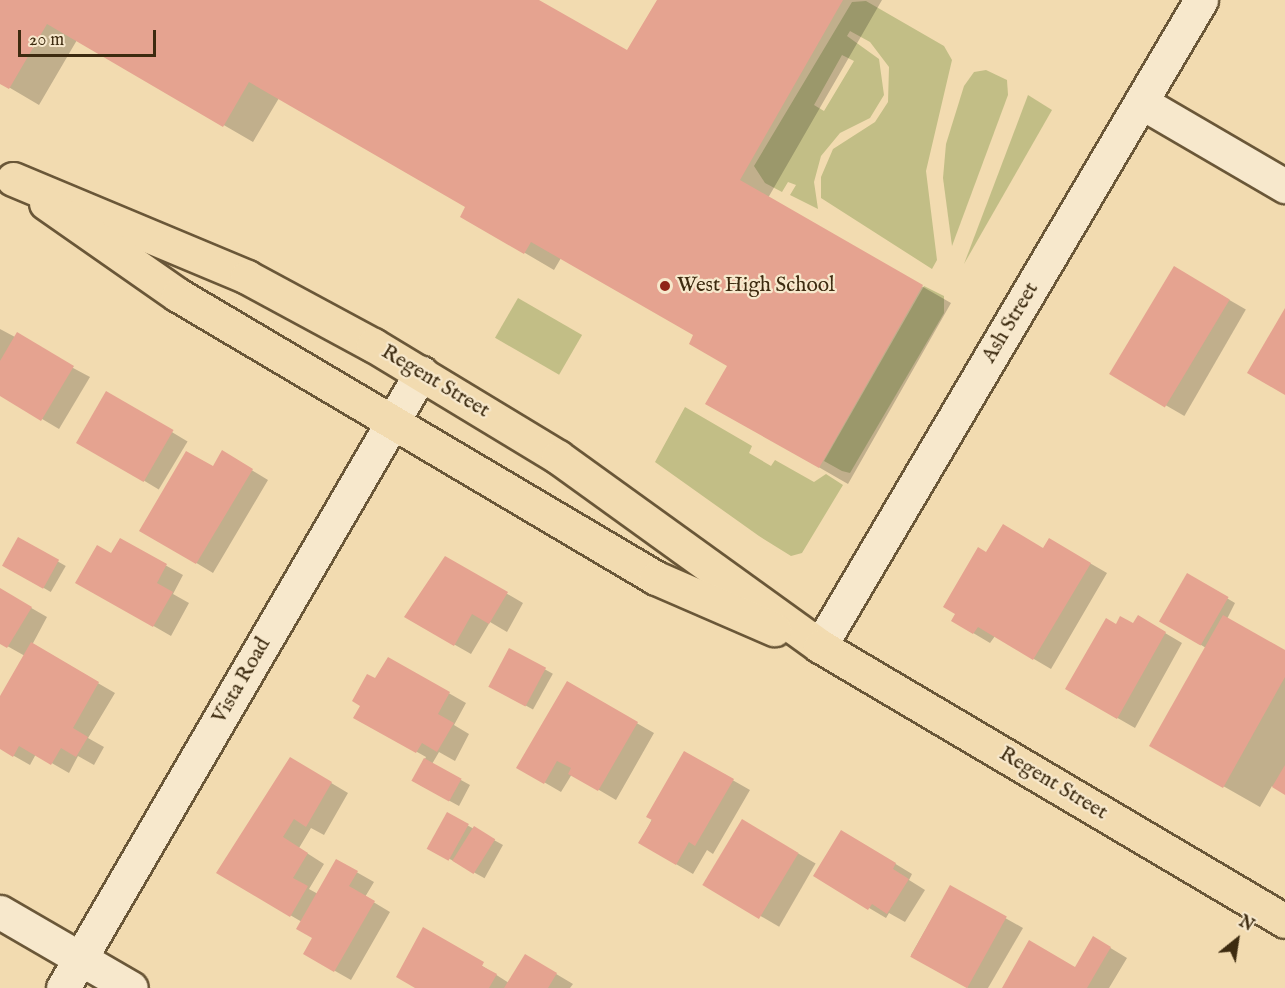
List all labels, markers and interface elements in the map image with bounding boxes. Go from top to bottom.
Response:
scale bar [21,18,159,56]
text: 20 m [29,29,64,52]
place label: West High School [677,273,835,299]
street label: Ash Street [977,278,1045,368]
marker: West High School [658,279,672,293]
street label: Regent Street [376,340,494,424]
street label: Vista Road [207,634,277,728]
street label: Regent Street [994,742,1112,826]
north arrow [1207,910,1267,970]
text: N [1235,912,1257,937]

